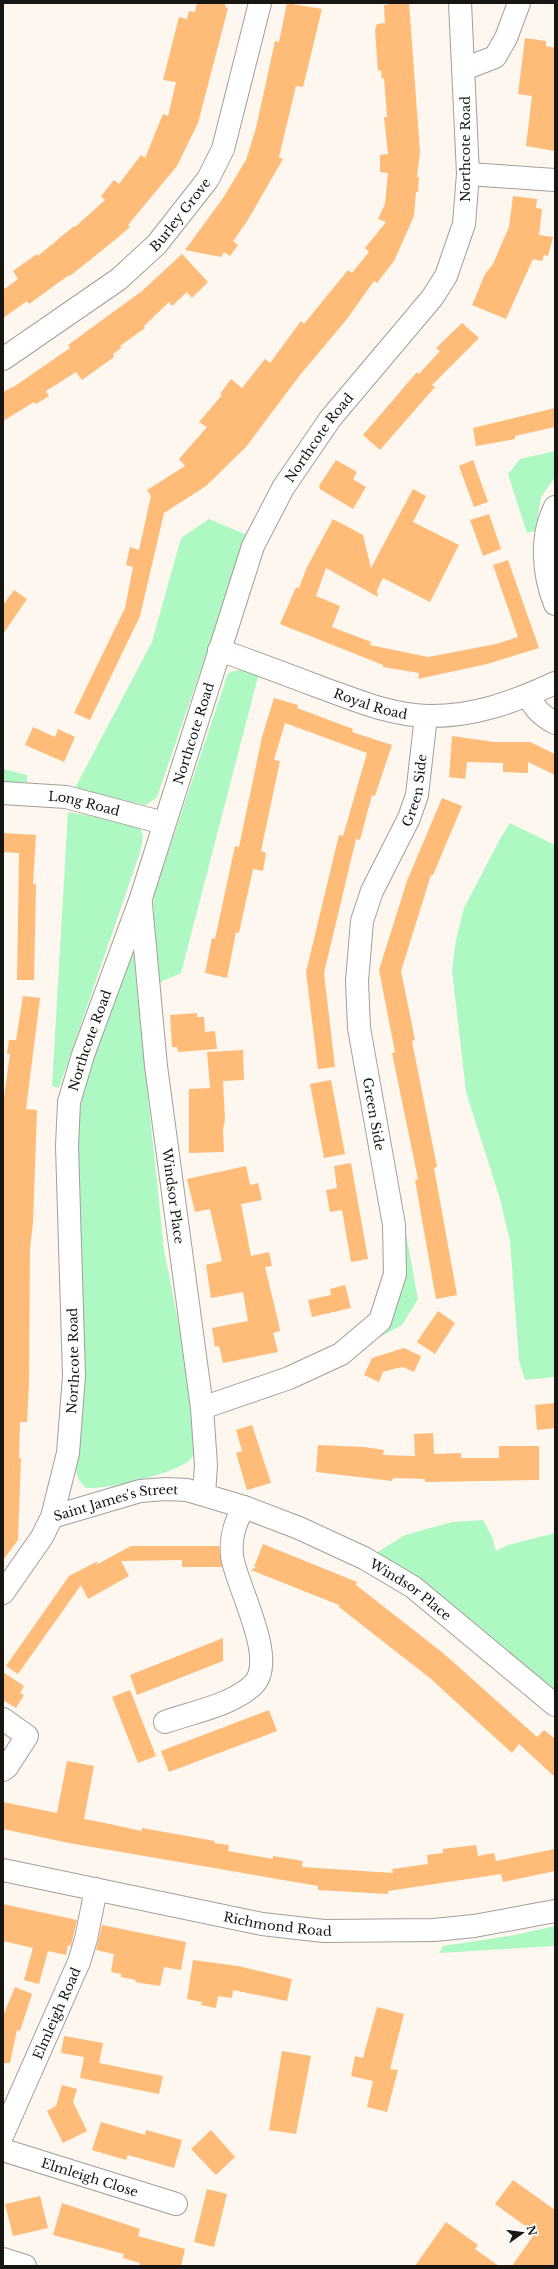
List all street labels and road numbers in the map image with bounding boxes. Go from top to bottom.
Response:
street label: Northcote Road [457,96,474,202]
street label: Burley Grove [146,175,215,255]
street label: Northcote Road [281,390,357,486]
street label: Northcote Road [170,680,218,787]
street label: Royal Road [331,685,409,723]
street label: Green Side [398,753,431,830]
street label: Long Road [48,788,122,820]
street label: Northcote Road [65,987,115,1093]
street label: Green Side [359,1076,388,1152]
street label: Windsor Place [158,1146,188,1245]
street label: Northcote Road [63,1307,83,1414]
street label: Saint James's Street [52,1481,179,1525]
street label: Windsor Place [366,1555,455,1624]
street label: Richmond Road [222,1908,332,1940]
street label: Elmleigh Road [29,1965,85,2062]
street label: Elmleigh Close [39,2154,140,2201]

